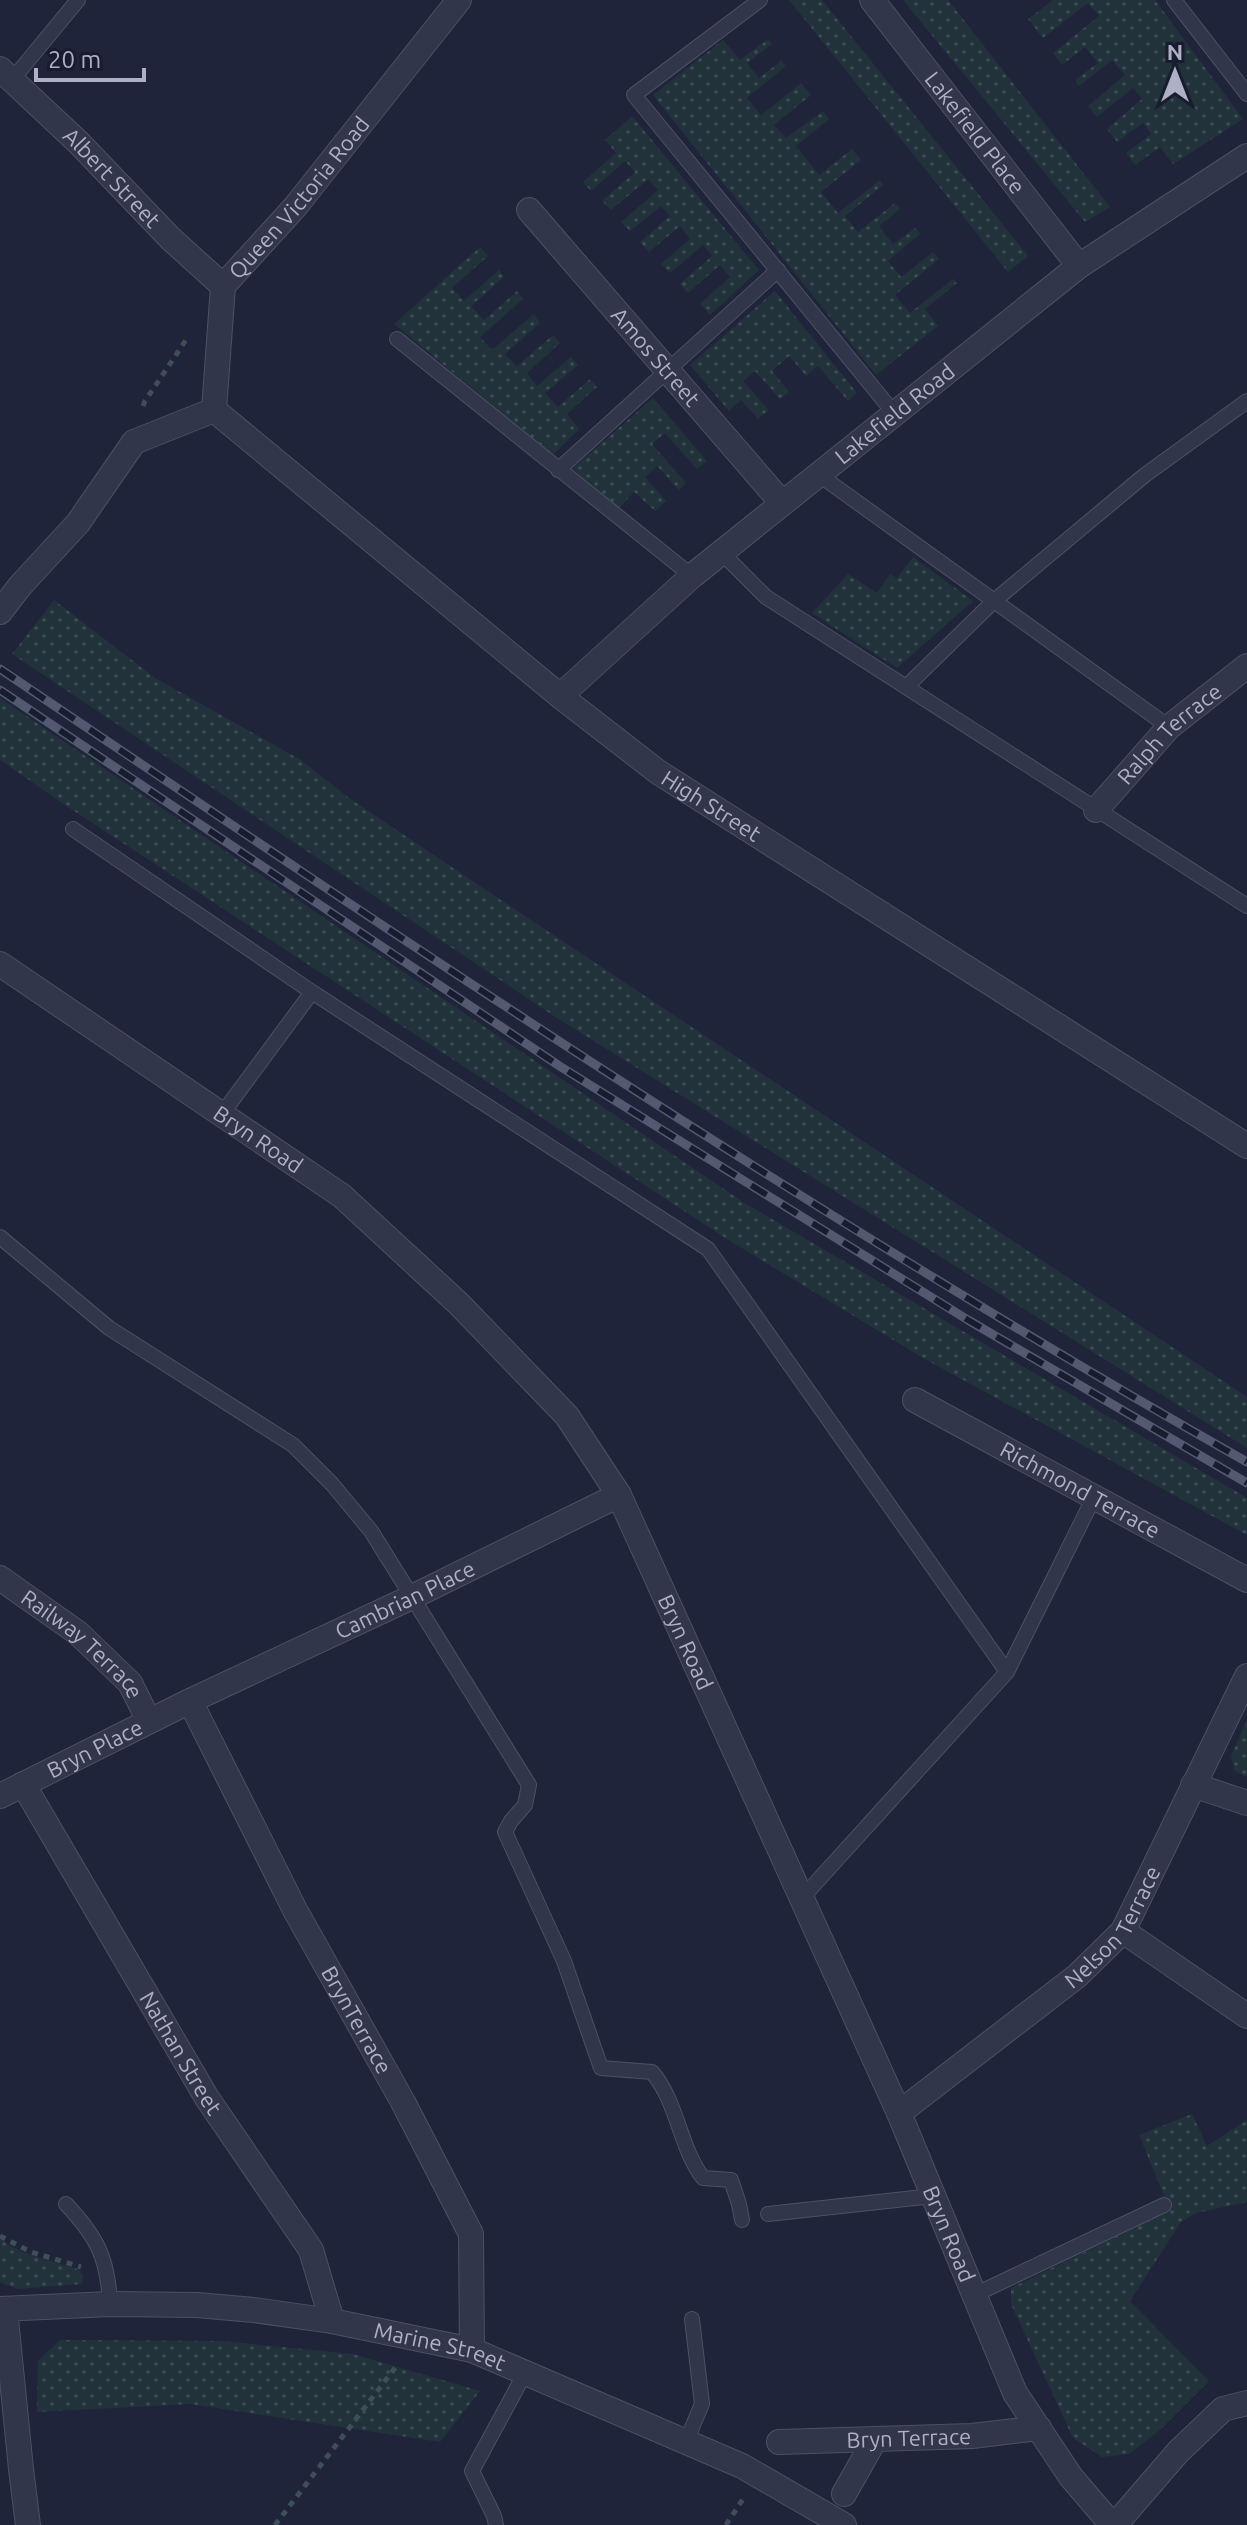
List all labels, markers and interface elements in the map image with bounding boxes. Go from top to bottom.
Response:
scale bar [36,32,144,82]
north arrow [1135,32,1215,112]
text: N [1167,39,1183,64]
text: 20 m [48,46,101,73]
street label: Lakefield Place [920,66,1031,198]
street label: Queen Victoria Road [223,111,374,283]
street label: Albert Street [59,122,166,232]
street label: Amos Street [607,302,706,411]
street label: Lakefield Road [830,358,959,469]
street label: Ralph Terrace [1112,678,1226,789]
street label: High Street [657,765,766,846]
street label: Bryn Road [209,1100,308,1178]
street label: Richmond Terrace [996,1436,1165,1543]
street label: Cambrian Place [331,1555,479,1643]
street label: Railway Terrace [17,1584,148,1702]
street label: Bryn Road [654,1590,718,1693]
street label: Bryn Place [43,1714,147,1783]
street label: Nelson Terrace [1059,1862,1165,1993]
street label: BrynTerrace [317,1961,397,2078]
street label: Nathan Street [135,1987,228,2119]
street label: Bryn Road [919,2182,981,2286]
street label: Marine Street [372,2317,510,2375]
street label: Bryn Terrace [846,2423,972,2452]

